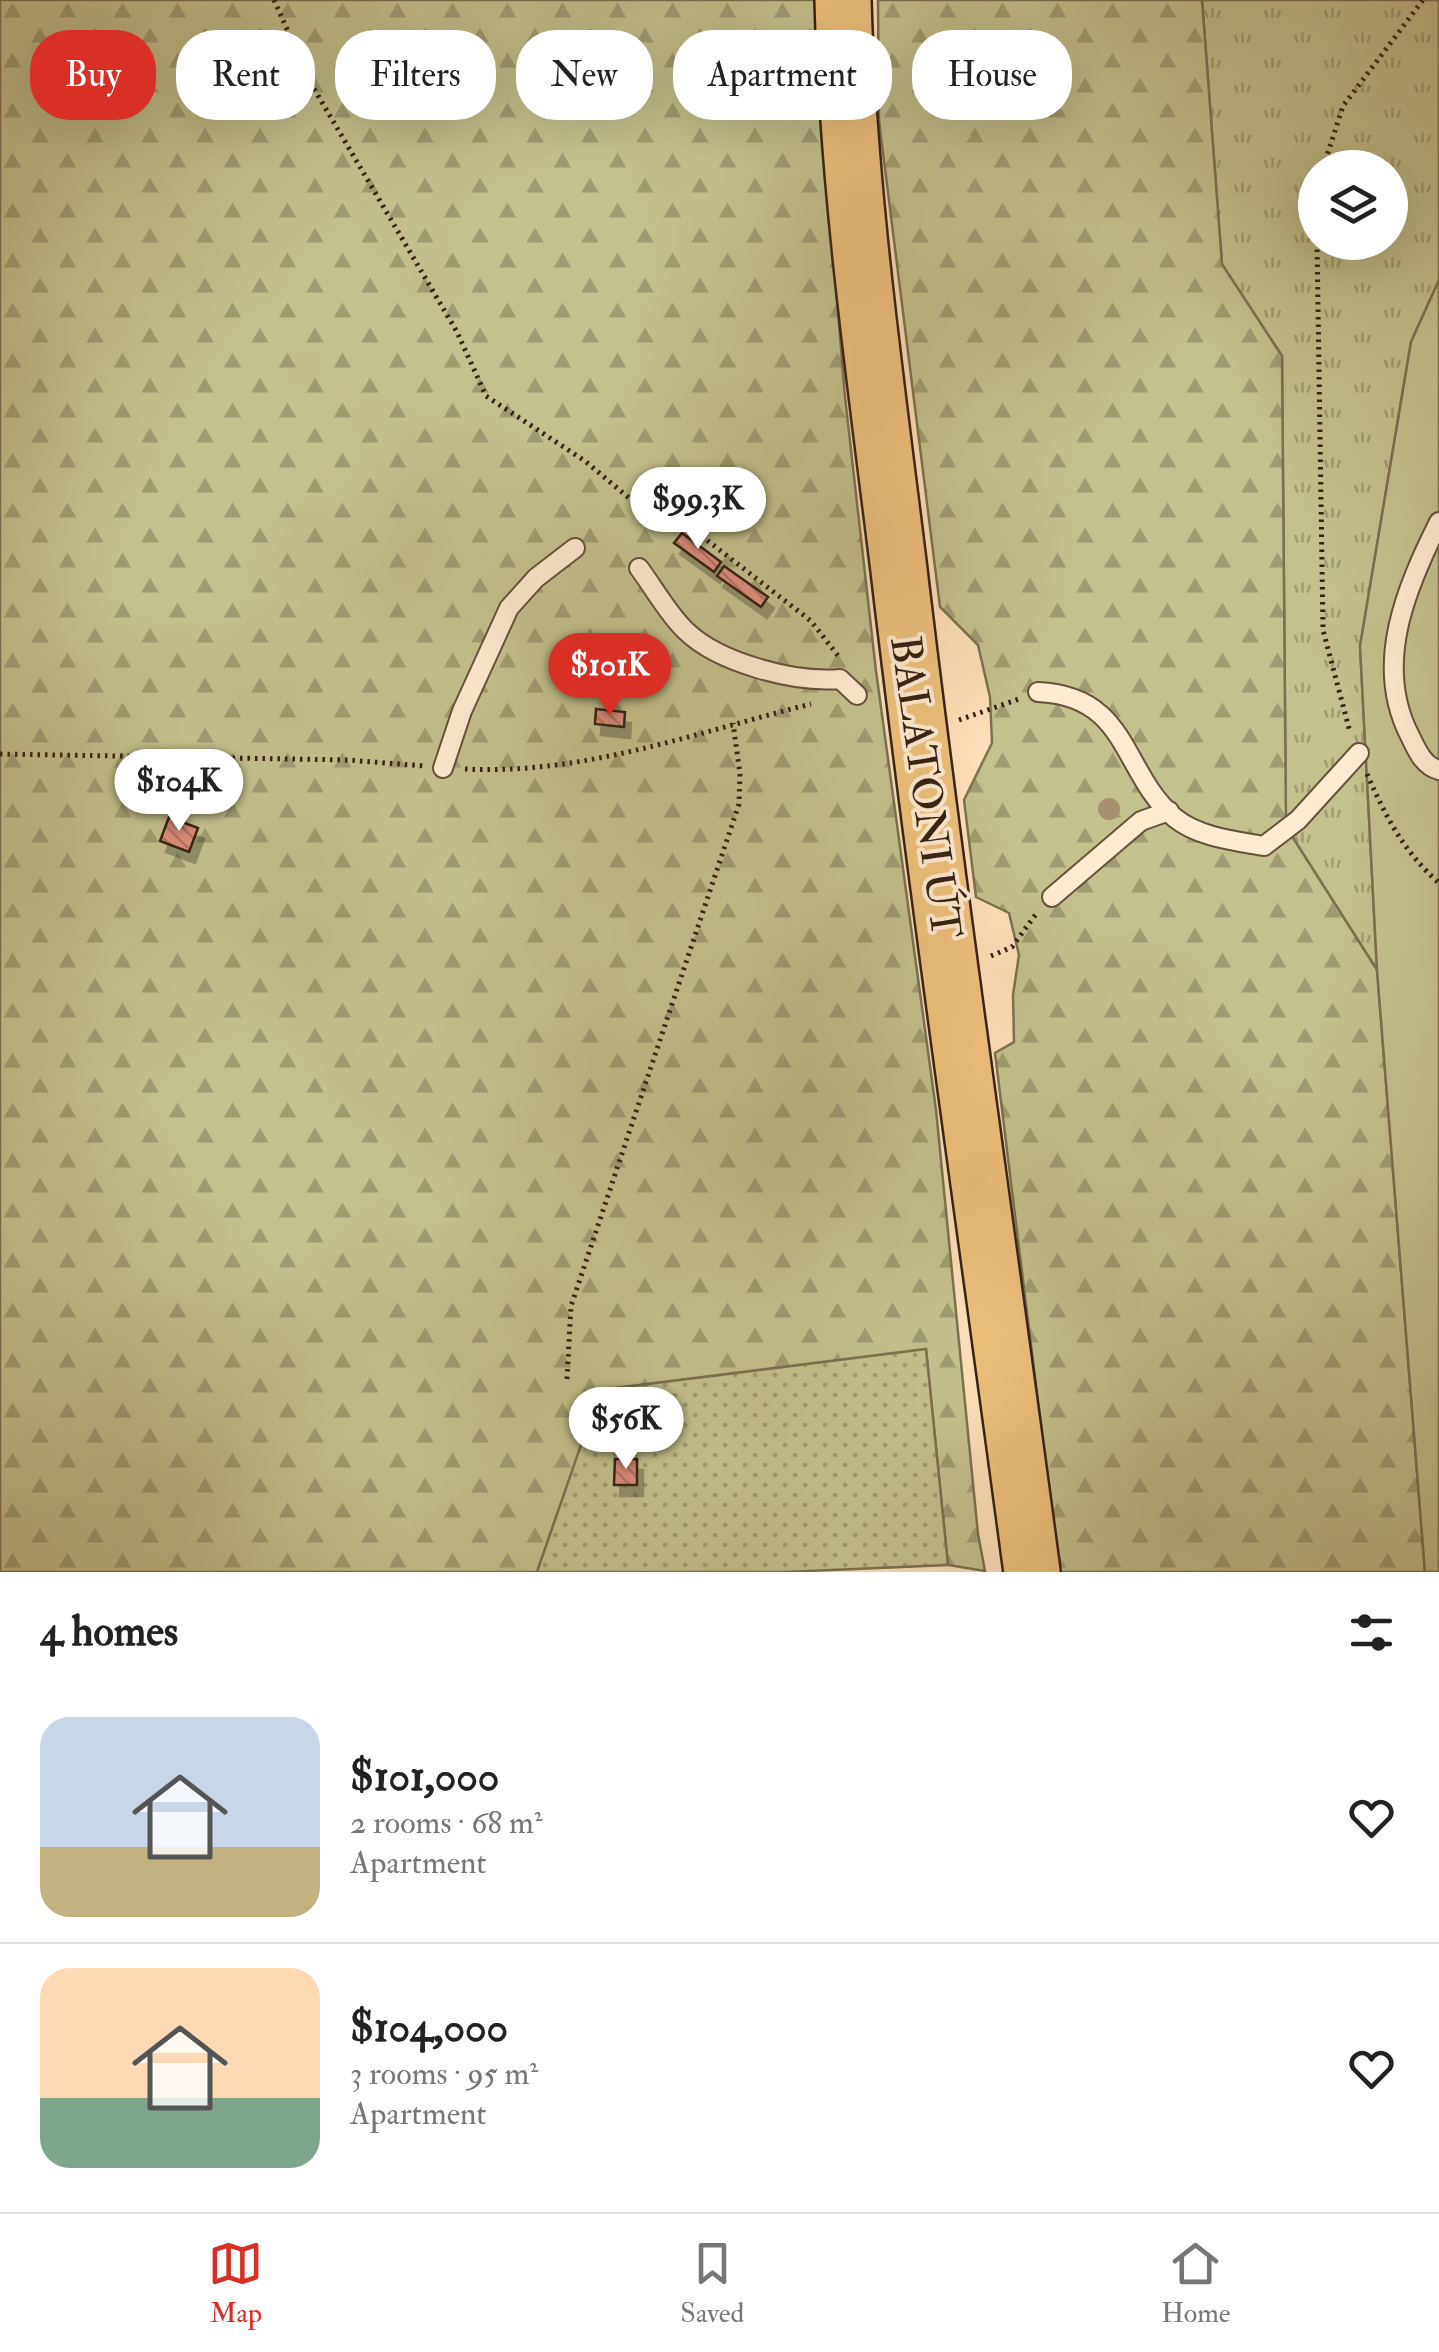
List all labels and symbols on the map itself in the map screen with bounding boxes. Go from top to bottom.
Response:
pin: $99.3K [617,467,779,552]
street label: BALATONI ÚT [878,632,974,942]
pin: $101K [540,633,680,718]
pin: $104K [109,749,249,834]
pin: $56K [567,1387,685,1472]

